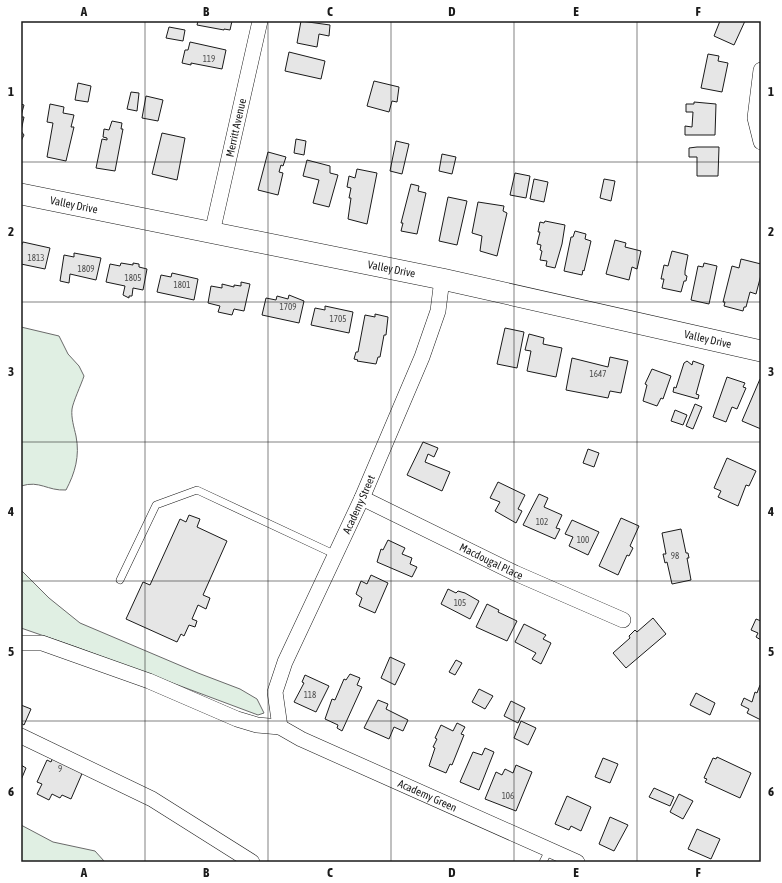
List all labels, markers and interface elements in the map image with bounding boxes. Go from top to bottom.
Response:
text: A [80,4,88,19]
text: B [203,4,210,19]
text: C [327,4,333,19]
text: D [448,4,456,19]
text: E [573,4,579,19]
text: F [695,4,701,19]
house number: 119 [203,54,215,64]
text: 1 [8,84,14,99]
text: 1 [768,84,774,99]
street label: Merritt Avenue [223,97,248,158]
street label: Valley Drive [49,194,99,215]
text: 2 [8,224,14,239]
text: 2 [768,224,774,239]
house number: 1813 [28,253,44,263]
street label: Valley Drive [367,258,416,279]
house number: 1809 [78,264,94,274]
house number: 1805 [125,273,141,283]
house number: 1801 [174,280,190,290]
house number: 1709 [280,302,296,312]
house number: 1705 [330,314,346,324]
street label: Valley Drive [683,328,733,350]
text: 3 [8,364,14,379]
text: 3 [768,364,774,379]
house number: 1647 [590,369,606,379]
street label: Academy Street [340,473,377,536]
text: 4 [7,504,14,519]
text: 4 [767,504,774,519]
house number: 102 [536,517,548,527]
house number: 100 [577,535,589,545]
street label: Macdougal Place [458,541,525,582]
house number: 98 [671,551,679,561]
house number: 105 [454,598,466,608]
text: 5 [8,644,14,659]
text: 5 [768,644,774,659]
house number: 118 [304,690,316,700]
house number: 9 [58,764,62,774]
street label: Academy Green [396,777,459,814]
text: 6 [8,784,14,799]
text: 6 [768,784,774,799]
house number: 106 [502,791,514,801]
text: A [80,865,88,880]
text: B [203,865,210,880]
text: C [327,865,333,880]
text: D [448,865,456,880]
text: E [573,865,579,880]
text: F [695,865,701,880]

